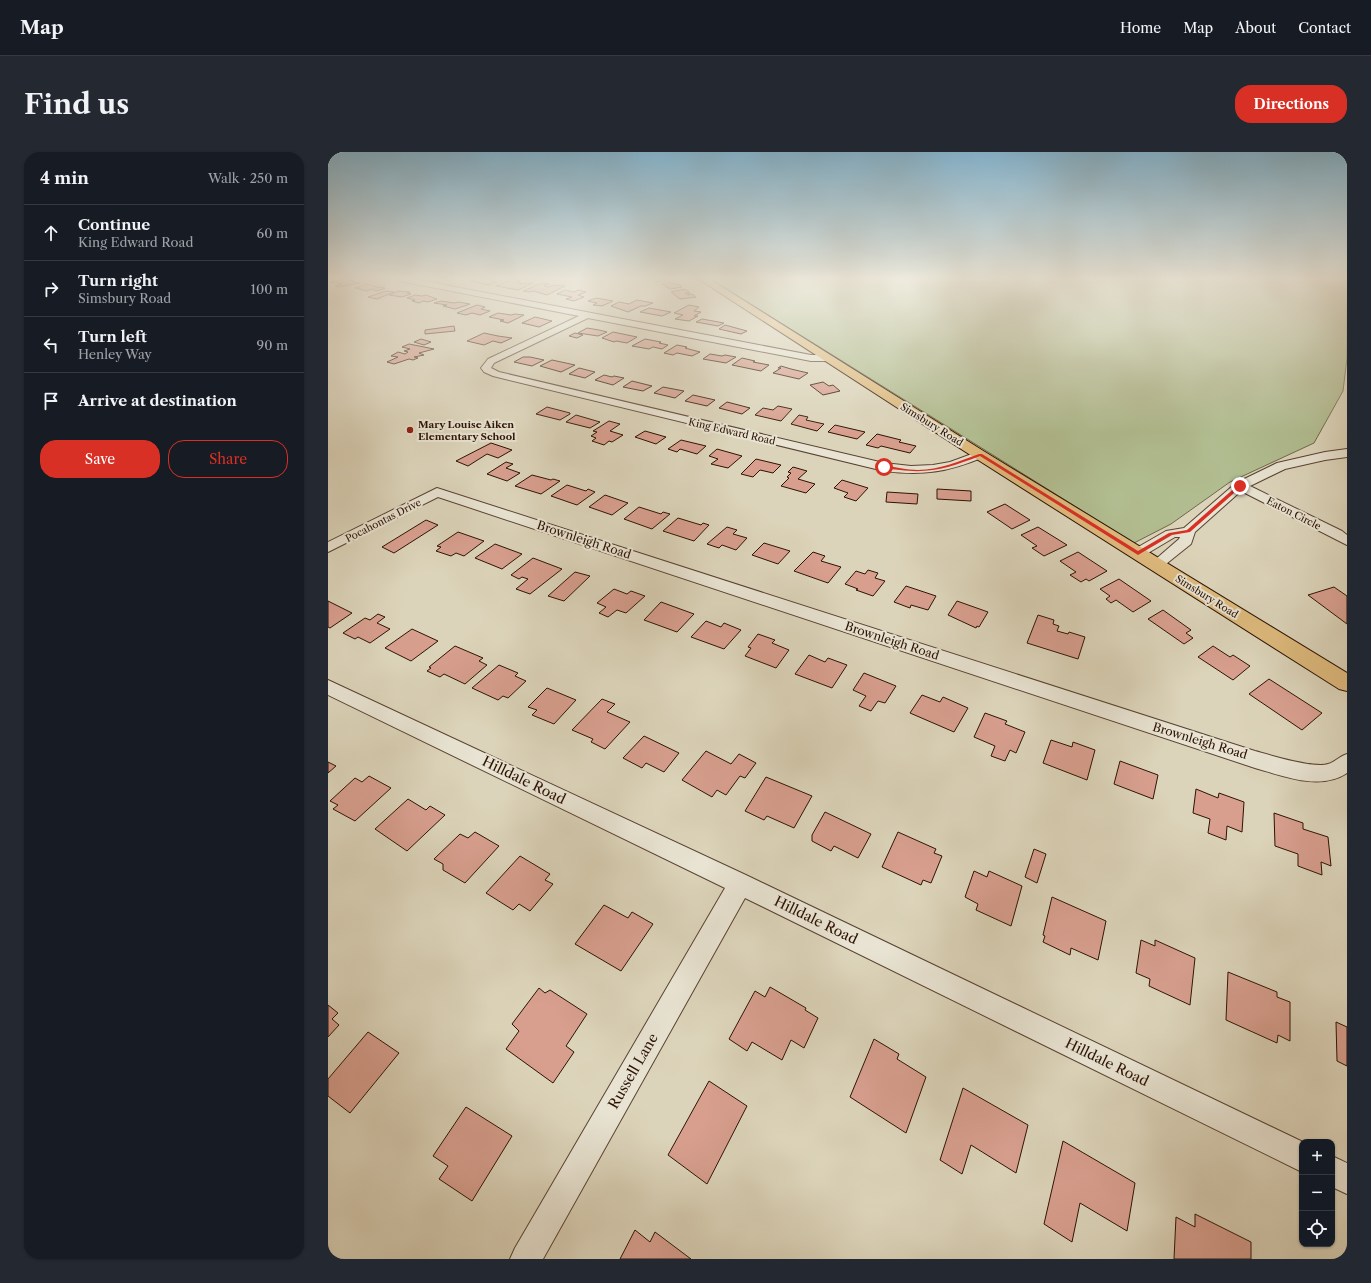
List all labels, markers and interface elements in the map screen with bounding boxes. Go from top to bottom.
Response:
text: Map [20,16,64,39]
text: Home [1120,19,1161,37]
text: Map [1183,19,1213,37]
text: About [1235,19,1276,37]
text: Contact [1298,19,1351,37]
button: Directions [1235,85,1347,123]
text: Find us [24,87,129,121]
text: 4 min [40,168,89,188]
text: Walk · 250 m [208,170,288,186]
text: Continue [78,215,150,234]
icon: ahead [40,222,62,244]
text: 60 m [257,225,288,241]
text: King Edward Road [78,234,193,250]
text: Turn right [78,271,158,290]
icon: right [40,278,62,300]
text: 100 m [250,281,288,297]
text: Simsbury Road [78,290,171,306]
text: Turn left [78,327,147,346]
icon: left [40,334,62,356]
text: 90 m [257,337,288,353]
text: Henley Way [78,346,152,362]
icon: arrive [40,390,62,412]
text: Arrive at destination [78,391,237,410]
street label: Simsbury Road [898,400,966,449]
street label: King Edward Road [687,415,777,448]
place label: Mary Louise Aiken Elementary School [418,418,516,443]
marker: Mary Louise Aiken Elementary School [405,425,415,435]
button: Save [40,440,160,478]
button: Share [168,440,288,478]
route start [875,458,893,476]
route end [1231,477,1249,495]
street label: Eaton Circle [1264,494,1324,533]
street label: Pocahontas Drive [343,496,424,545]
street label: Brownleigh Road [535,517,634,562]
street label: Simsbury Road [1173,572,1241,621]
street label: Brownleigh Road [843,618,942,663]
street label: Brownleigh Road [1151,719,1250,762]
street label: Hilldale Road [479,752,569,808]
street label: Hilldale Road [771,892,861,948]
street label: Russell Lane [604,1030,662,1112]
street label: Hilldale Road [1062,1034,1152,1090]
map controls [1299,1139,1335,1247]
button: + [1299,1139,1335,1175]
button: − [1299,1175,1335,1211]
button: locate [1299,1211,1335,1247]

